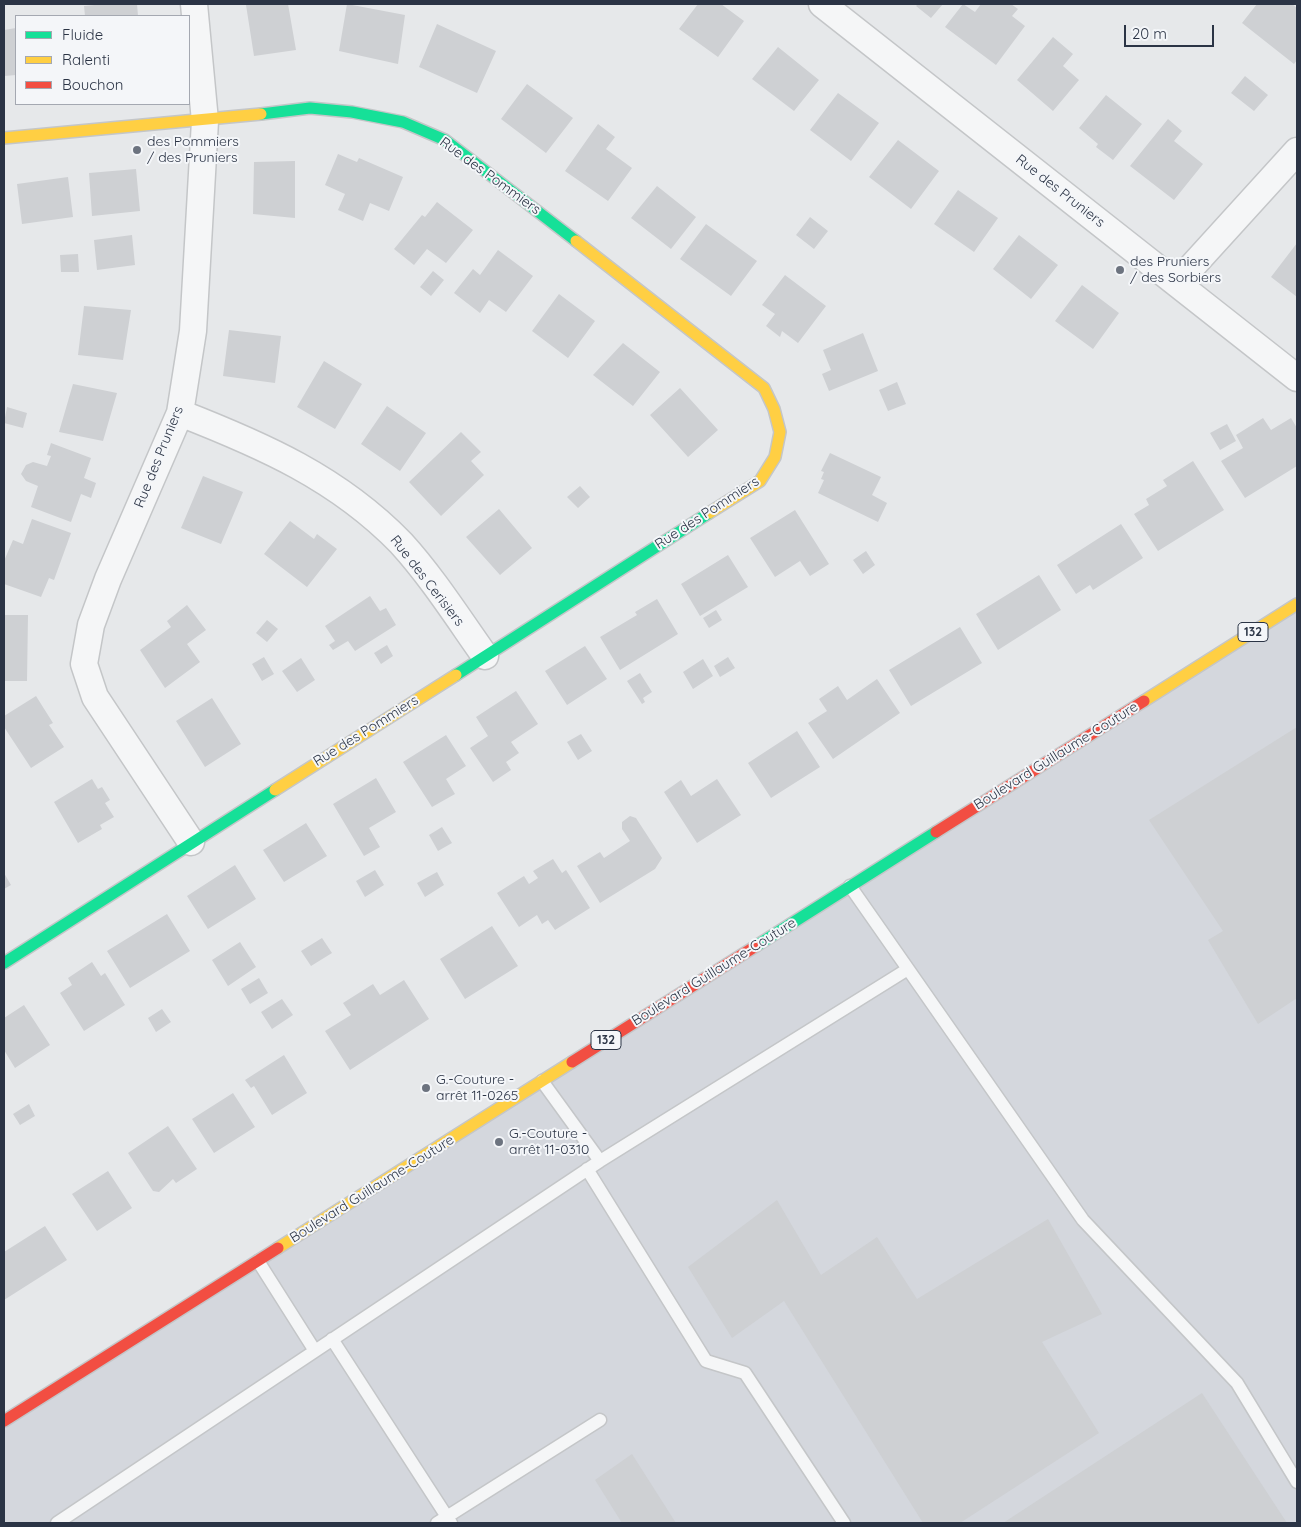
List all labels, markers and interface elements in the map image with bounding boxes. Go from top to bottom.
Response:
legend [15,15,190,105]
scale bar [1126,15,1216,47]
text: 20 m [1132,24,1167,43]
text: Fluide [62,25,103,44]
text: Ralenti [62,50,110,69]
text: Bouchon [62,75,123,94]
place label: des Pommiers / des Pruniers [147,134,239,166]
street label: Rue des Pommiers [436,134,544,218]
marker: des Pommiers / des Pruniers [131,144,143,156]
street label: Rue des Pruniers [1012,151,1108,231]
place label: des Pruniers / des Sorbiers [1130,254,1221,286]
marker: des Pruniers / des Sorbiers [1114,264,1126,276]
street label: Rue des Pruniers [131,404,187,510]
street label: Rue des Pommiers [652,473,762,553]
street label: Rue des Cerisiers [386,532,468,630]
road number: 132 [1238,622,1268,642]
street label: Rue des Pommiers [310,692,422,770]
street label: Boulevard Guillaume-Couture [971,698,1141,814]
street label: Boulevard Guillaume-Couture [629,914,799,1030]
road number: 132 [591,1030,621,1050]
place label: G.-Couture - arrêt 11-0265 [436,1072,519,1104]
marker: G.-Couture - arrêt 11-0265 [420,1082,432,1094]
place label: G.-Couture - arrêt 11-0310 [509,1126,589,1158]
street label: Boulevard Guillaume-Couture [287,1131,457,1247]
marker: G.-Couture - arrêt 11-0310 [493,1136,505,1148]

